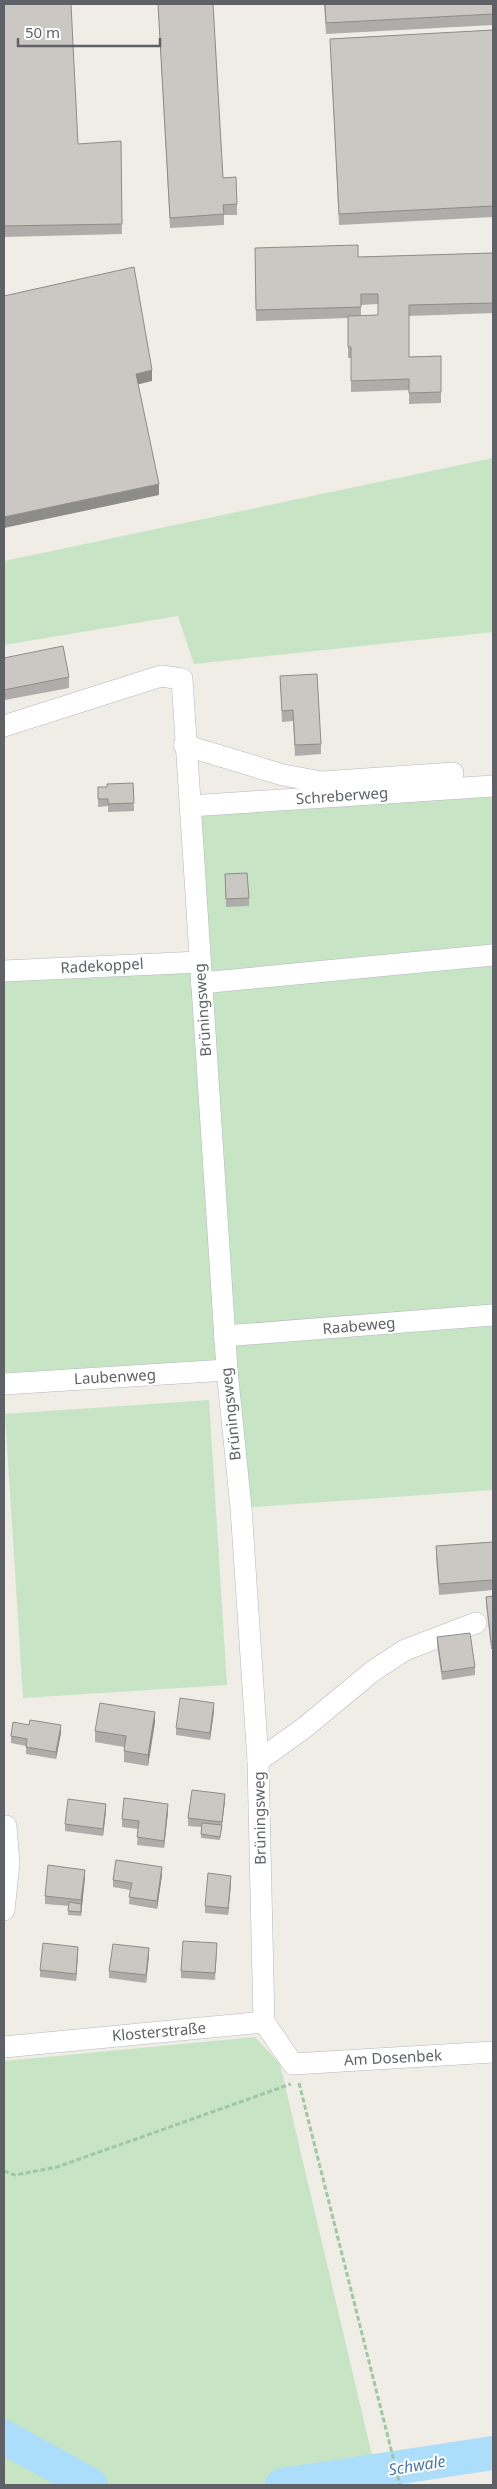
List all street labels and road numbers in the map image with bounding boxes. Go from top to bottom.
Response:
street label: Schreberweg [295,782,389,808]
street label: Radekoppel [60,953,144,977]
street label: Brüningsweg [189,963,215,1057]
street label: Raabeweg [322,1312,396,1338]
street label: Laubenweg [73,1364,156,1388]
street label: Brüningsweg [215,1367,245,1462]
street label: Brüningsweg [248,1771,270,1865]
street label: Klosterstraße [111,2017,207,2045]
street label: Am Dosenbek [343,2044,442,2070]

